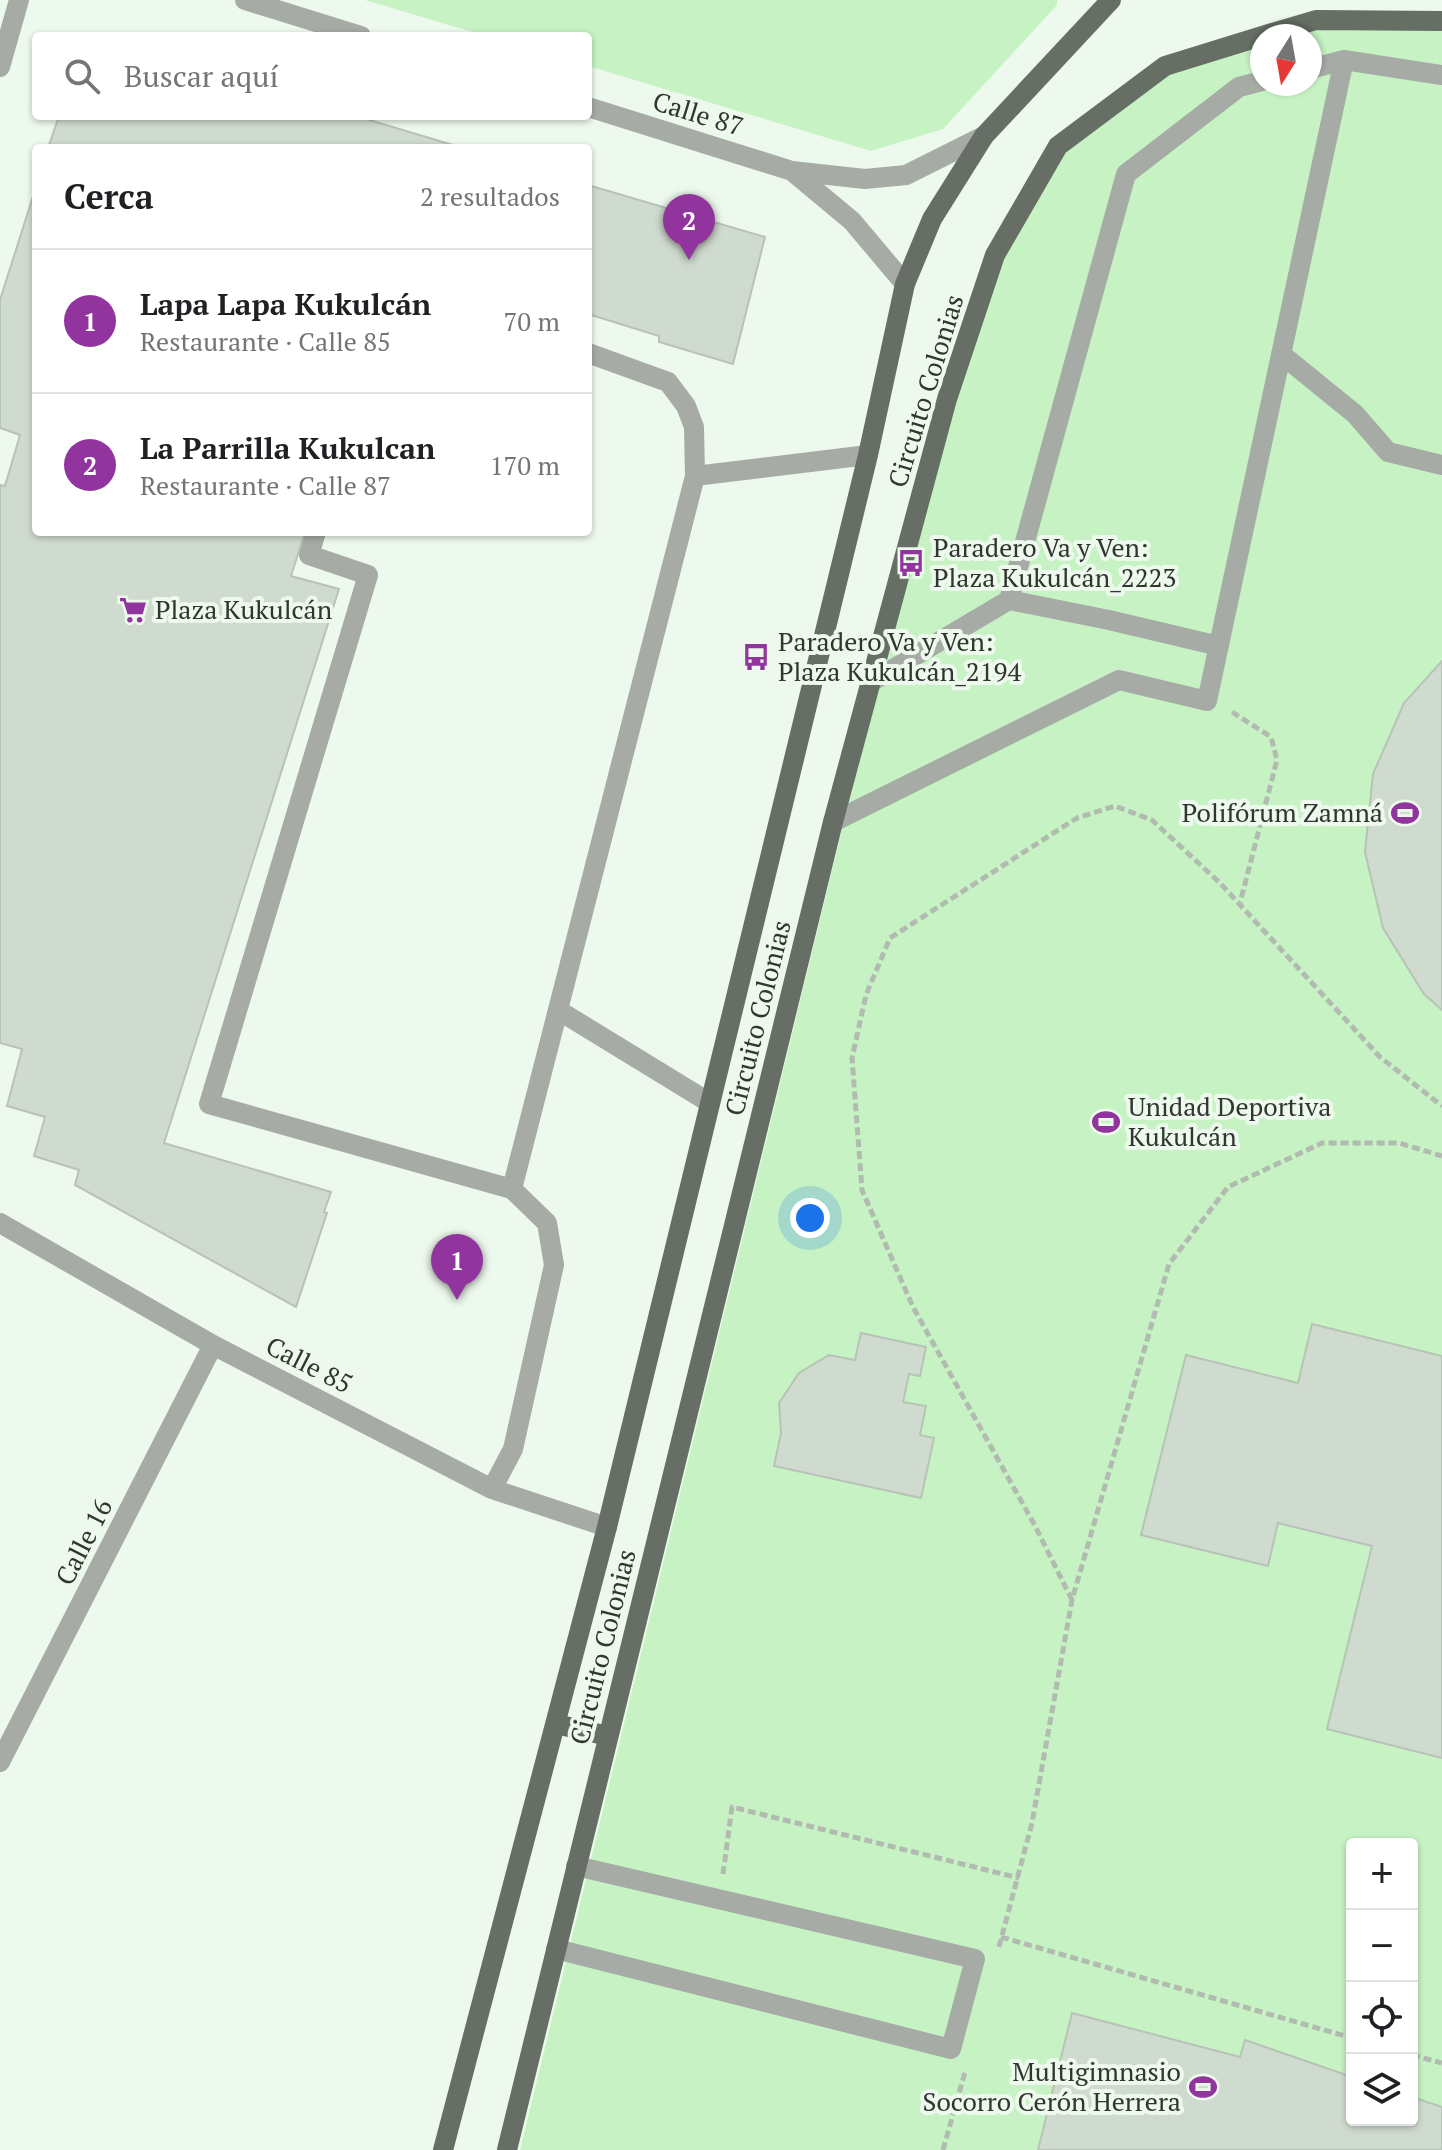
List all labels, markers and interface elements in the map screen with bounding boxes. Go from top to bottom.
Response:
north arrow [1250,24,1322,96]
search box [32,32,592,120]
icon: search [60,54,104,98]
text: Buscar aquí [124,56,278,96]
street label: Calle 87 [649,83,748,143]
text: Cerca [64,174,154,219]
text: 2 resultados [420,179,560,213]
pin: 2 [663,194,715,260]
text: Lapa Lapa Kukulcán [140,284,431,324]
street label: Circuito Colonias [880,290,971,491]
text: 1 [83,304,97,338]
text: 70 m [504,304,560,338]
text: Restaurante · Calle 85 [140,324,391,358]
text: La Parrilla Kukulcan [140,428,435,468]
text: 2 [83,448,97,482]
text: 170 m [490,448,560,482]
text: Restaurante · Calle 87 [140,468,391,502]
place label: Paradero Va y Ven: Plaza Kukulcán_2223 [933,530,1176,594]
bus stop icon: Paradero Va y Ven: Plaza Kukulcán_2223 [896,548,926,578]
place label: Plaza Kukulcán [155,592,332,626]
supermarket icon: Plaza Kukulcán [118,595,148,625]
place label: Paradero Va y Ven: Plaza Kukulcán_2194 [778,624,1021,688]
bus stop icon: Paradero Va y Ven: Plaza Kukulcán_2194 [741,642,771,672]
place label: Polifórum Zamná [1182,795,1383,829]
sports icon: Polifórum Zamná [1390,798,1420,828]
street label: Circuito Colonias [716,917,798,1119]
place label: Unidad Deportiva Kukulcán [1128,1089,1331,1153]
sports icon: Unidad Deportiva Kukulcán [1091,1107,1121,1137]
your location [790,1198,830,1238]
pin: 1 [431,1234,483,1300]
street label: Calle 85 [260,1328,358,1400]
street label: Calle 16 [47,1492,119,1591]
street label: Circuito Colonias [561,1546,643,1748]
map controls [1346,1838,1418,2126]
button: + [1346,1838,1418,1910]
button: − [1346,1910,1418,1982]
button: locate [1346,1982,1418,2054]
place label: Multigimnasio Socorro Cerón Herrera [923,2054,1181,2118]
button: layers [1346,2054,1418,2126]
sports icon: Multigimnasio Socorro Cerón Herrera [1188,2072,1218,2102]

